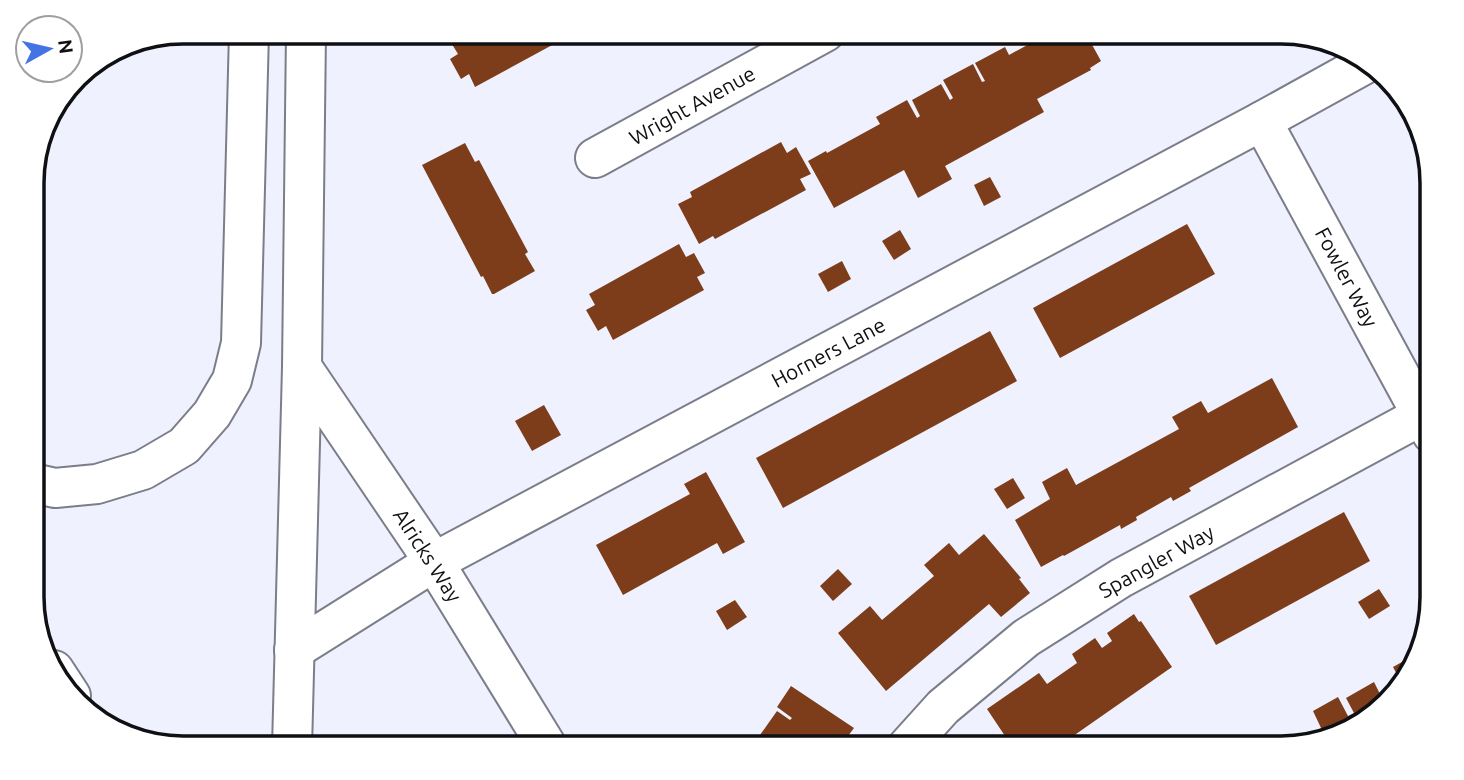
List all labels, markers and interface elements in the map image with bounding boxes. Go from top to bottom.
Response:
north arrow [14,14,84,84]
text: N [54,38,78,55]
street label: Wright Avenue [625,61,759,149]
street label: Fowler Way [1311,223,1383,331]
street label: Horners Lane [767,312,889,392]
street label: Alricks Way [389,504,467,606]
street label: Spangler Way [1094,519,1218,603]

